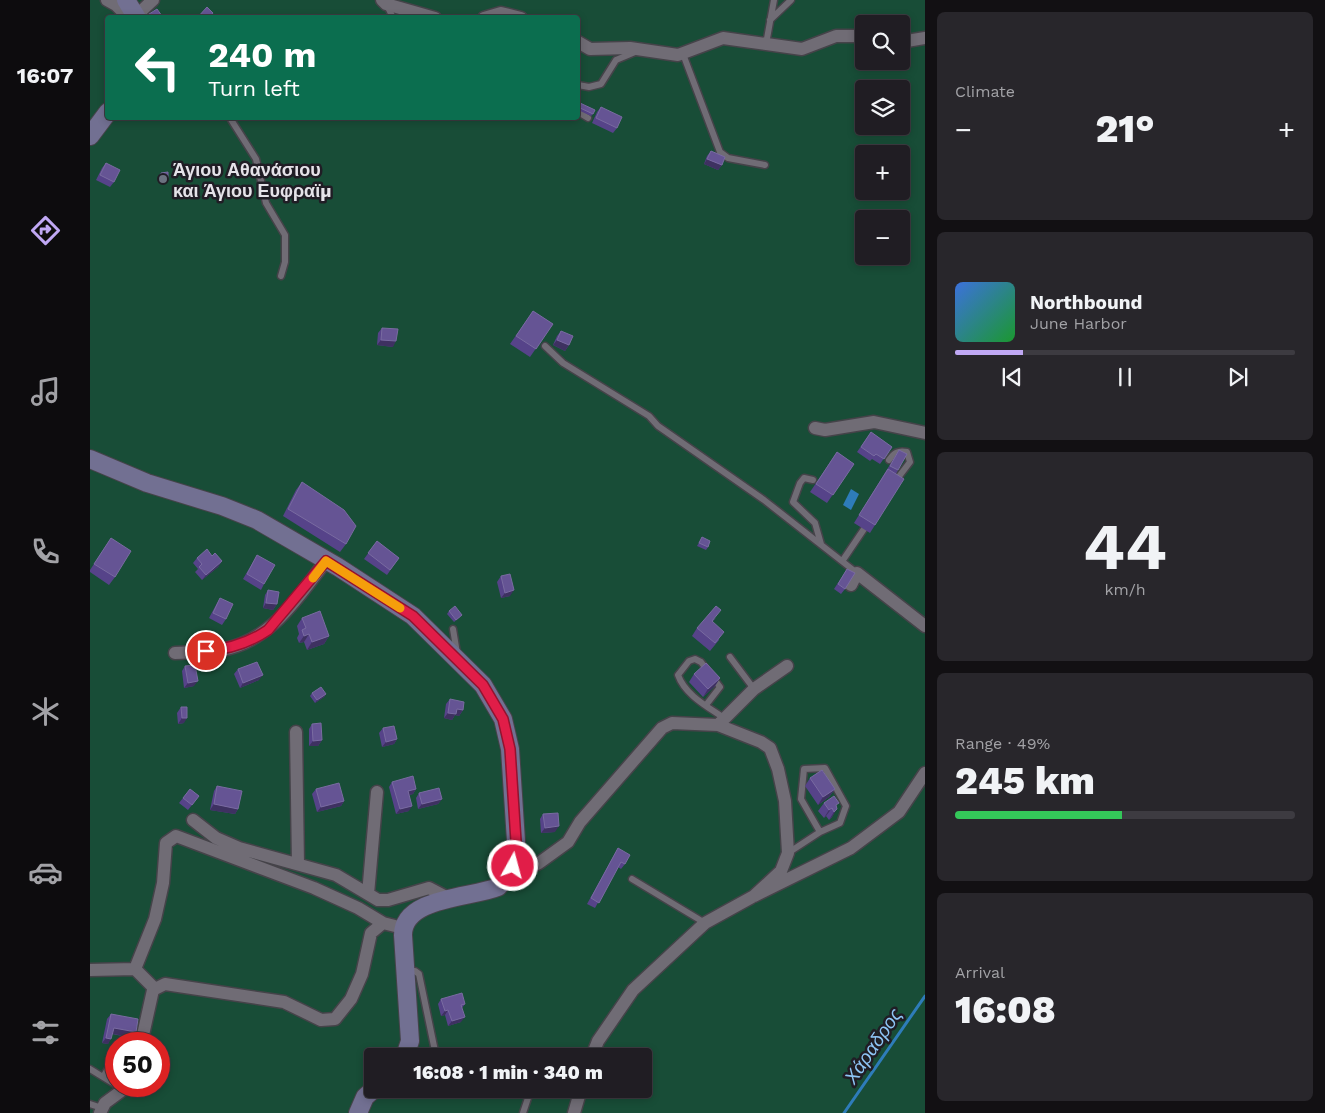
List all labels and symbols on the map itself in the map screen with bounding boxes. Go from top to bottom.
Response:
place label: Άγιου Αθανάσιου και Άγιου Ευφραϊμ [173,159,331,201]
marker: Άγιου Αθανάσιου και Άγιου Ευφραϊμ [157,173,169,185]
pin [185,630,227,672]
position arrow [486,839,538,891]
water label: Χάραδρος [839,1003,907,1089]
speed limit sign: 50 [105,1032,170,1097]

